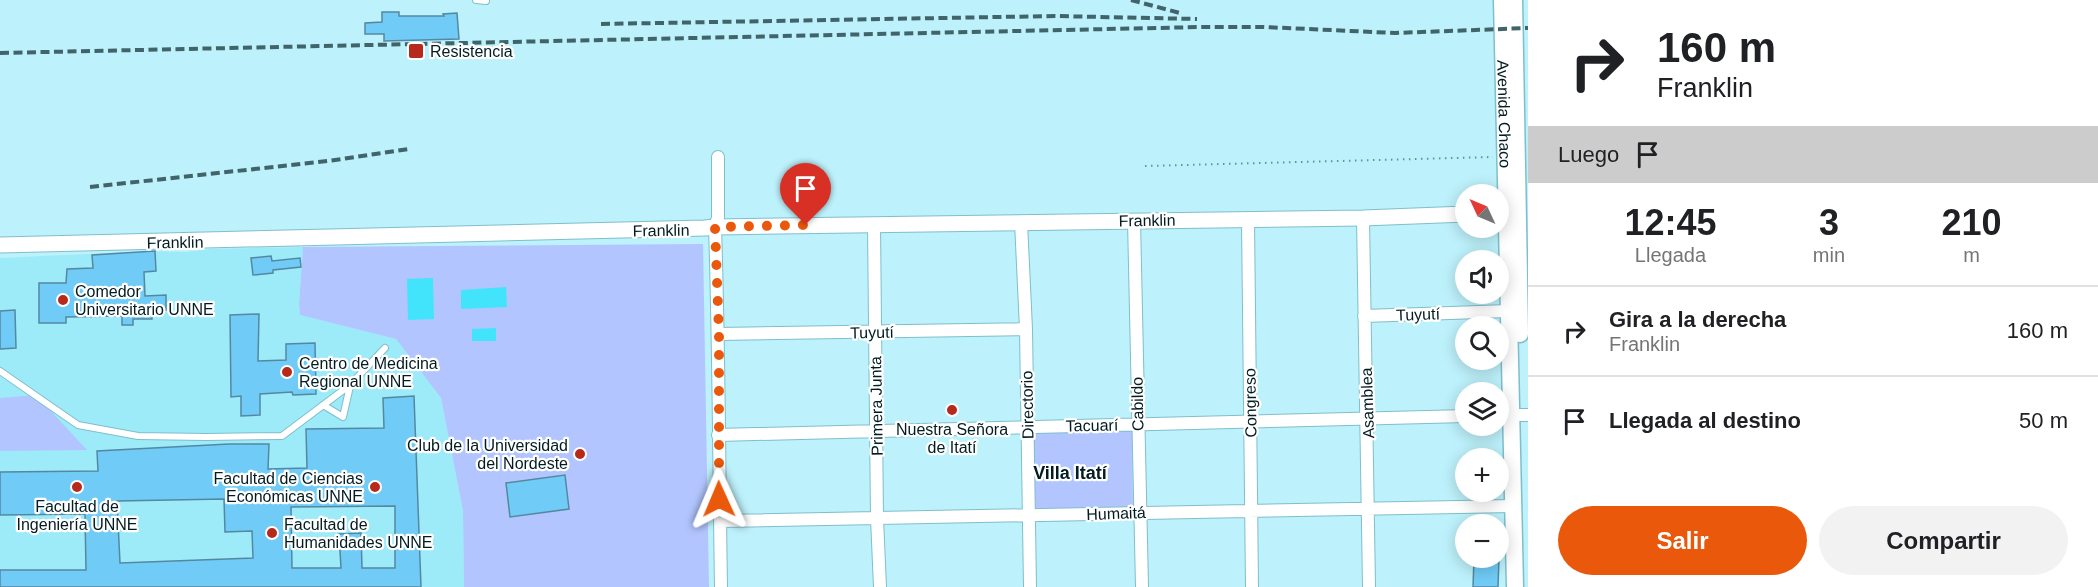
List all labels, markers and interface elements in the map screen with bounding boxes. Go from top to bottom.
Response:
icon: right [1558,24,1636,102]
text: 160 m [1657,24,1776,71]
marker: Resistencia [407,42,425,60]
place label: Resistencia [430,43,513,60]
street label: Avenida Chaco [1494,60,1514,168]
text: Franklin [1657,73,1753,103]
icon: arrive [1631,138,1664,171]
text: Luego [1558,142,1619,167]
pin [780,163,831,225]
icon: arrive [789,172,822,205]
north arrow [1455,184,1509,238]
map controls [1455,184,1509,568]
text: 12:45 [1624,202,1716,243]
text: 3 [1819,202,1839,243]
text: 210 [1941,202,2002,243]
street label: Franklin [1118,212,1176,229]
street label: Franklin [632,222,690,239]
street label: Franklin [146,234,204,251]
text: Llegada [1635,244,1706,266]
text: min [1813,244,1845,266]
text: m [1963,244,1980,266]
button: sound [1455,250,1509,304]
place label: Comedor Universitario UNNE [75,283,214,318]
marker: Comedor Universitario UNNE [56,293,70,307]
street label: Tuyutí [1396,305,1441,324]
text: Gira a la derecha [1609,307,1786,332]
icon: right [1558,315,1591,348]
button: search [1455,316,1509,370]
text: 160 m [2007,318,2068,343]
street label: Tuyutí [850,324,895,341]
text: Franklin [1609,333,1680,355]
place label: Centro de Medicina Regional UNNE [299,355,438,390]
street label: Primera Junta [867,356,886,456]
marker: Centro de Medicina Regional UNNE [280,365,294,379]
street label: Asamblea [1358,367,1377,439]
street label: Congreso [1241,368,1260,438]
street label: Directorio [1018,371,1037,439]
street label: Cabildo [1129,377,1146,431]
button: layers [1455,382,1509,436]
marker: Nuestra Señora de Itatí [945,403,959,417]
icon: arrive [1558,405,1591,438]
text: Llegada al destino [1609,408,1801,433]
text: 50 m [2019,408,2068,433]
street label: Tacuarí [1066,417,1119,434]
place label: Nuestra Señora de Itatí [896,421,1008,456]
place label: Club de la Universidad del Nordeste [407,437,568,472]
marker: Club de la Universidad del Nordeste [573,447,587,461]
button: + [1455,448,1509,502]
district label: Villa Itatí [1033,463,1108,483]
position arrow [687,467,751,531]
place label: Facultad de Ciencias Económicas UNNE [214,470,363,505]
marker: Facultad de Ingeniería UNNE [70,480,84,494]
marker: Facultad de Ciencias Económicas UNNE [368,480,382,494]
place label: Facultad de Ingeniería UNNE [17,498,137,533]
street label: Humaitá [1086,504,1146,523]
button: Salir [1558,506,1807,575]
button: Compartir [1819,506,2068,575]
button: − [1455,514,1509,568]
place label: Facultad de Humanidades UNNE [284,516,433,551]
marker: Facultad de Humanidades UNNE [265,526,279,540]

